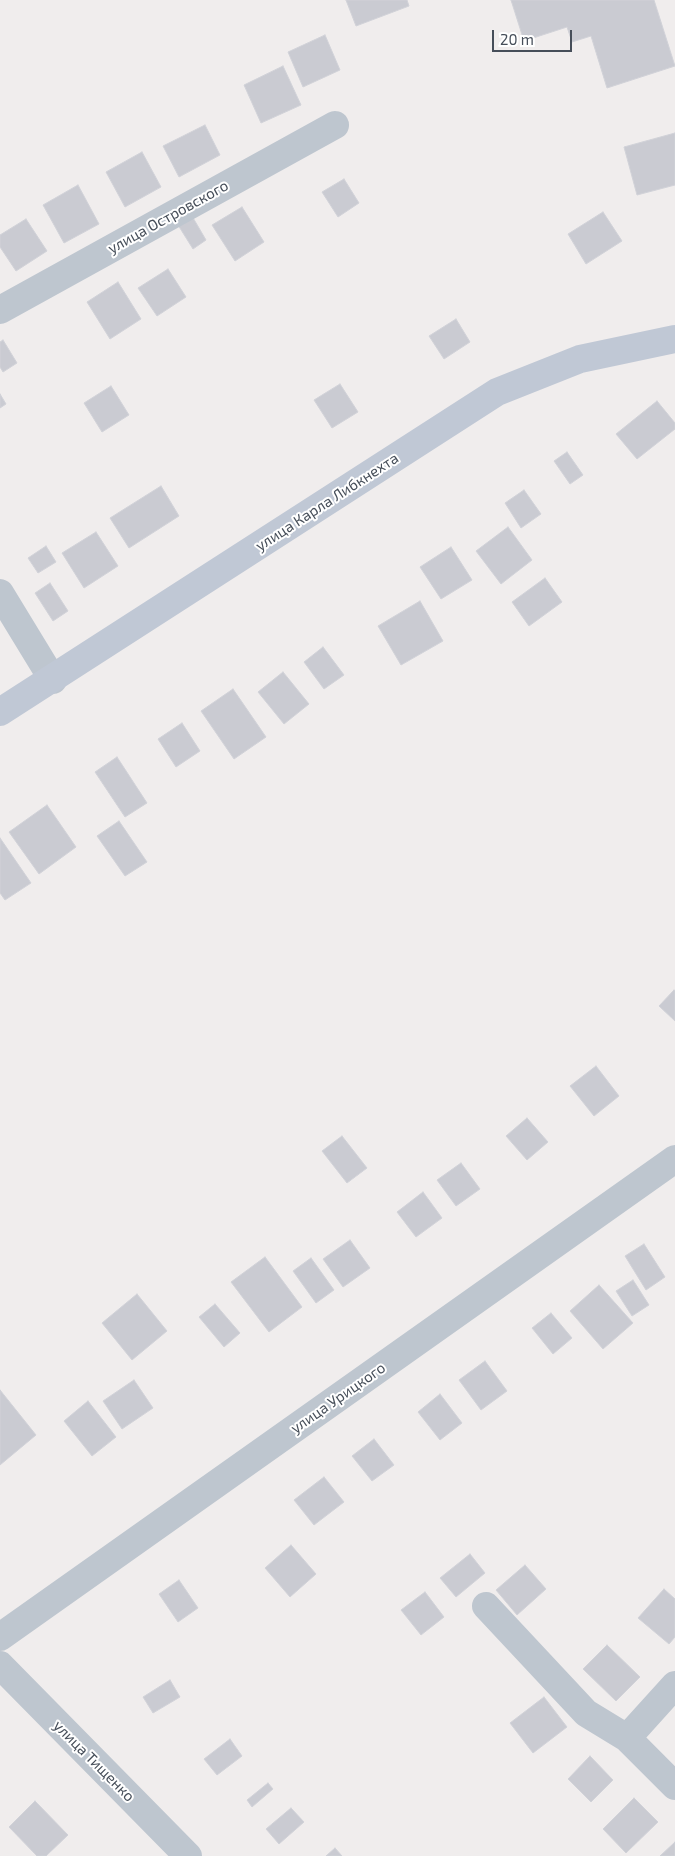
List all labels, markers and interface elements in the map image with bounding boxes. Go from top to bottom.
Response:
scale bar [495,20,575,52]
text: 20 m [500,30,534,48]
street label: улица Островского [105,176,231,258]
street label: улица Карла Либкнехта [252,449,402,555]
street label: улица Урицкого [287,1359,389,1437]
street label: улица Тищенко [50,1717,138,1805]

